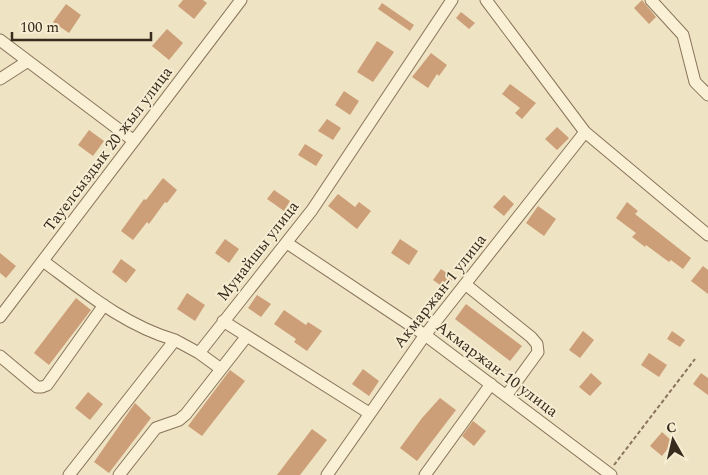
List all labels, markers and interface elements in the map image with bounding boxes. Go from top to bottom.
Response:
scale bar [12,10,151,42]
text: 100 m [20,16,59,39]
street label: Тауелсыздык 20 жыл улица [38,61,178,237]
street label: Мунайшы улица [211,196,305,306]
street label: Акмаржан-1 улица [388,228,493,353]
street label: Акмаржан-10 улица [431,315,563,423]
north arrow [648,415,698,465]
text: С [665,417,678,439]

